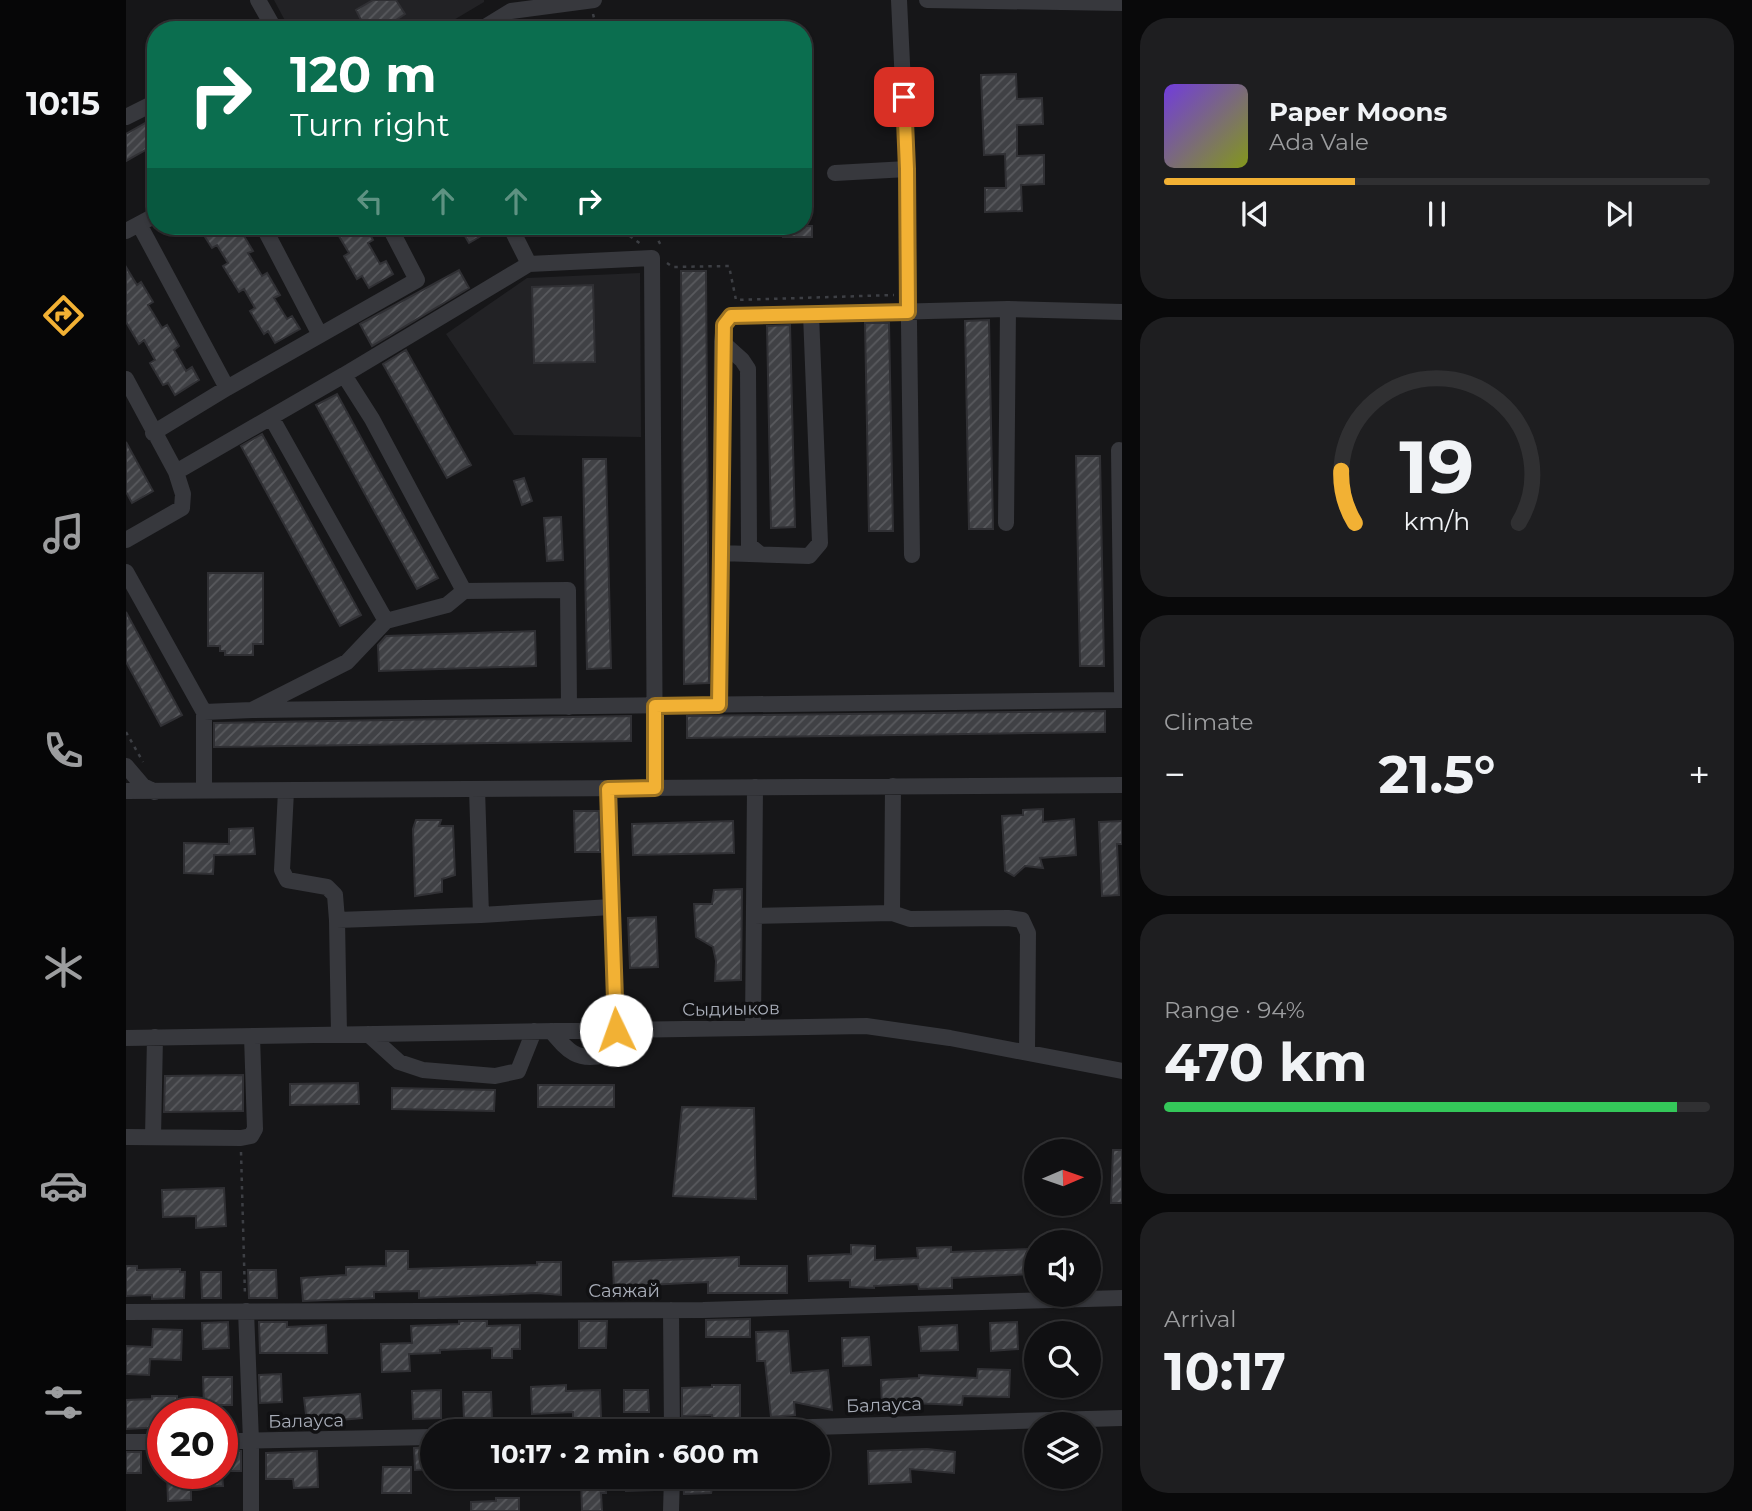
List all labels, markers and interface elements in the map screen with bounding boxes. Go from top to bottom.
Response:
text: 120 m [290,45,437,104]
icon: right [175,49,266,140]
pin [874,67,934,127]
icon: arrive [885,78,923,116]
text: 10:15 [26,84,100,123]
text: Paper Moons [1269,96,1447,128]
text: Turn right [290,105,450,144]
text: Ada Vale [1269,128,1369,156]
icon: left [351,182,389,220]
icon: ahead [424,182,462,220]
icon: ahead [497,182,535,220]
icon: right [570,182,608,220]
icon: previous [1236,195,1274,233]
icon: pause [1418,195,1456,233]
icon: next [1600,195,1638,233]
icon: directions [39,291,88,340]
text: 19 [1400,423,1474,511]
text: km/h [1404,506,1470,536]
icon: music [39,509,88,558]
text: Climate [1164,708,1253,736]
icon: phone [39,726,88,775]
text: 21.5° [1378,743,1496,806]
text: − [1164,751,1186,798]
text: + [1688,751,1710,798]
icon: climate [39,943,88,992]
position arrow [579,993,653,1067]
text: Range · 94% [1164,996,1305,1024]
street label: Сыдиыков [682,997,780,1021]
text: 470 km [1164,1031,1367,1094]
north arrow [1024,1139,1101,1216]
map controls [1024,1139,1101,1489]
icon: car [39,1161,88,1210]
button: sound [1024,1230,1101,1307]
street label: Саяжай [588,1280,660,1302]
text: Arrival [1164,1305,1237,1333]
button: search [1024,1321,1101,1398]
text: 10:17 [1164,1340,1286,1403]
icon: filters [39,1378,88,1427]
street label: Балауса [846,1393,922,1417]
speed limit sign: 20 [147,1398,238,1489]
street label: Балауса [268,1409,344,1433]
button: layers [1024,1412,1101,1489]
text: 10:17 · 2 min · 600 m [491,1438,759,1470]

